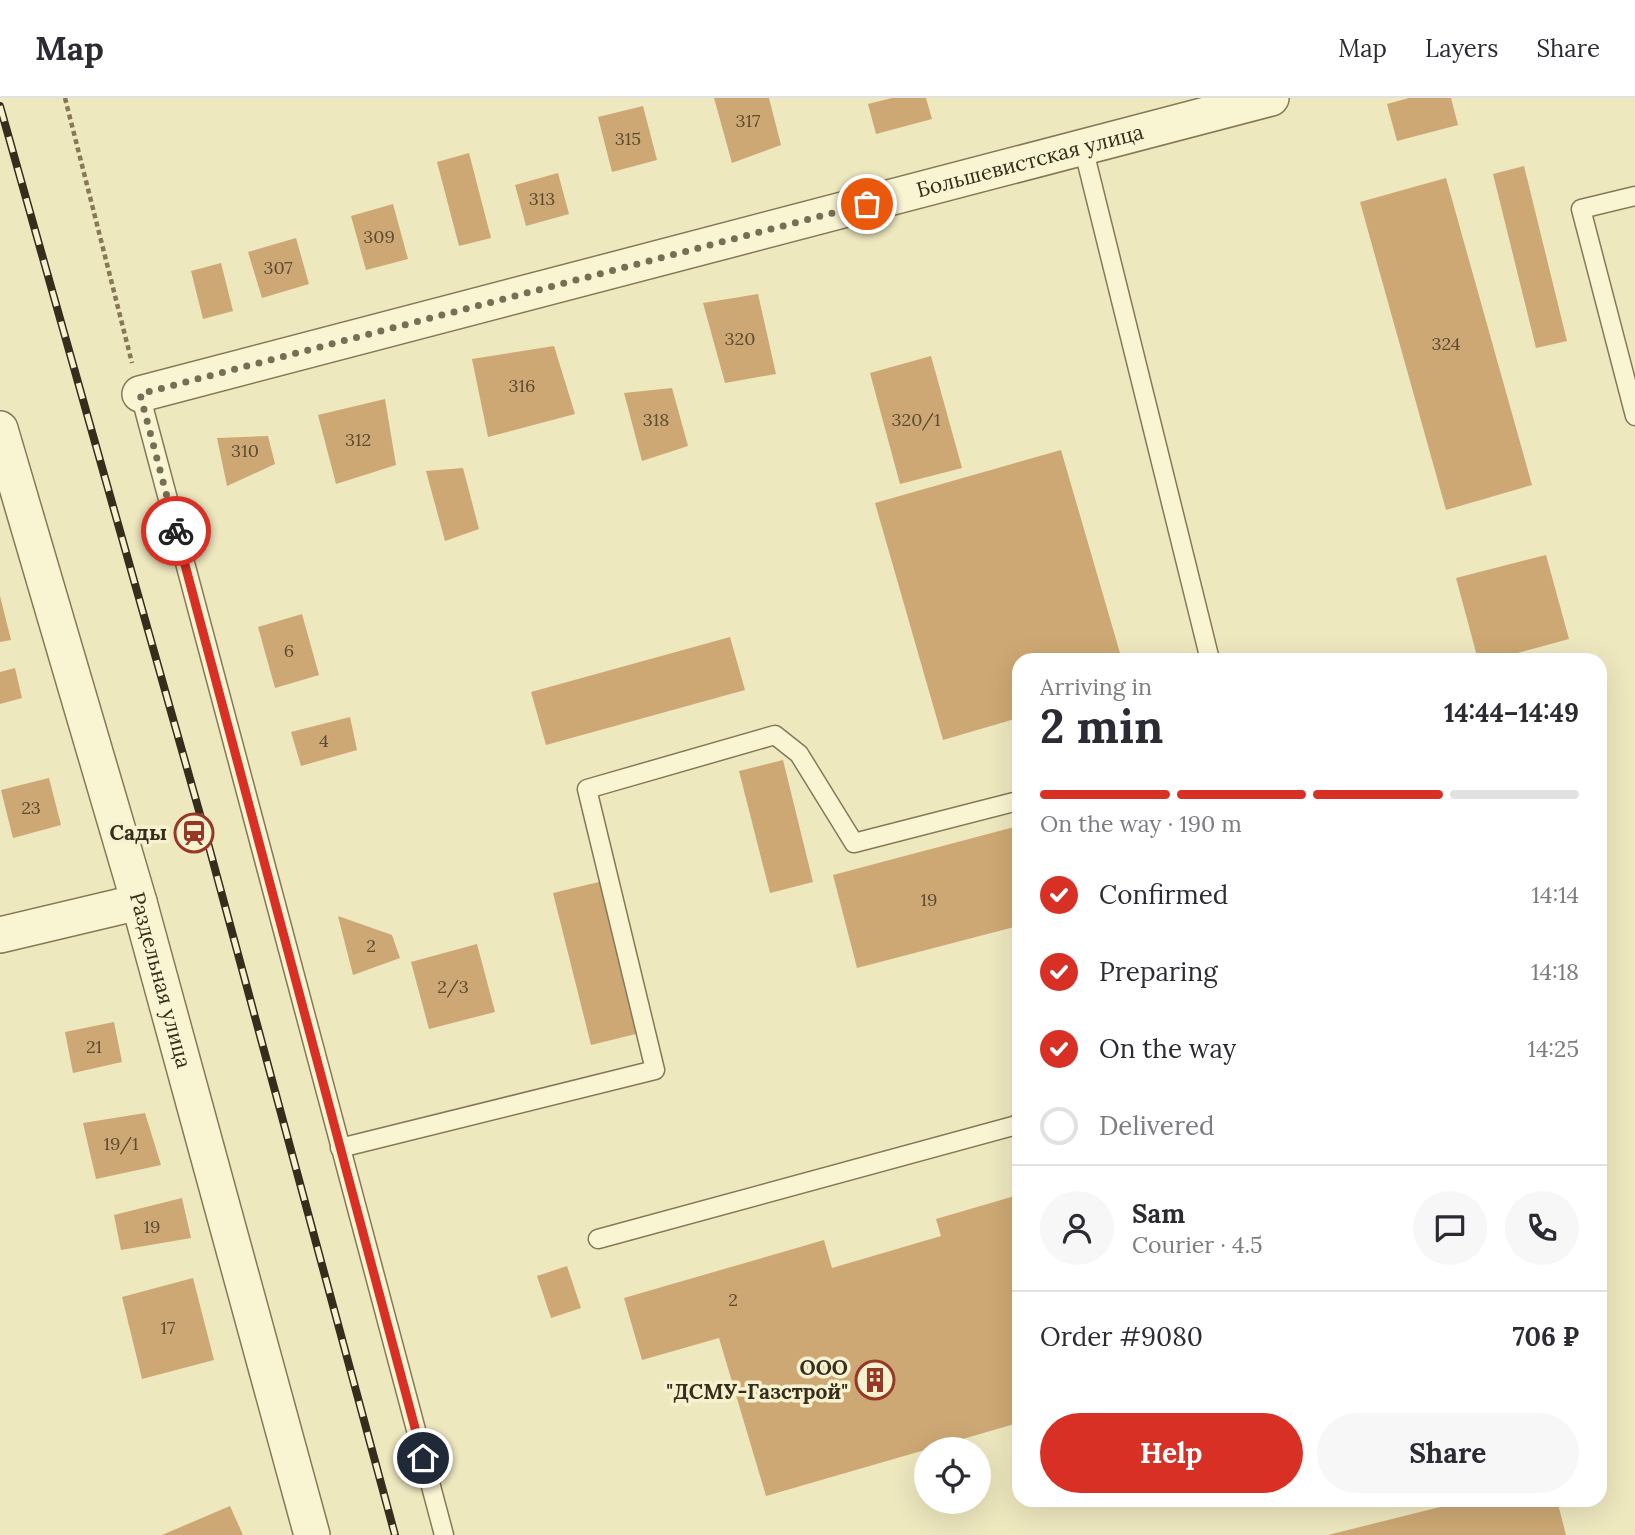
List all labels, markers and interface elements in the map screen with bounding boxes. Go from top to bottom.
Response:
text: Map [35,27,104,69]
text: Map [1338,33,1387,64]
text: Layers [1425,33,1498,64]
text: Share [1536,33,1600,64]
house number: 317 [736,109,760,132]
street label: Большевистская улица [913,118,1147,203]
house number: 315 [615,127,641,150]
pin [837,174,897,234]
icon: bag [848,185,886,223]
house number: 313 [529,187,555,210]
house number: 309 [363,225,395,248]
house number: 307 [263,256,293,279]
house number: 320 [725,327,755,350]
house number: 324 [1431,332,1461,355]
house number: 316 [509,374,535,397]
house number: 318 [643,408,669,431]
house number: 320/1 [892,408,940,431]
house number: 312 [345,428,371,451]
house number: 310 [231,439,259,462]
courier [141,496,211,566]
icon: bike [157,512,195,550]
house number: 6 [284,639,294,662]
text: Arriving in [1040,672,1152,701]
text: 14:44–14:49 [1444,696,1579,729]
text: 2 min [1040,697,1163,756]
house number: 4 [319,729,329,752]
house number: 23 [21,796,41,819]
text: On the way · 190 m [1040,809,1242,838]
station icon: Сады [173,812,215,854]
place label: Сады [110,819,167,846]
icon: check [1040,876,1078,914]
text: Confirmed [1099,878,1228,911]
text: 14:14 [1532,880,1579,909]
house number: 19 [921,888,937,911]
street label: Раздельная улица [124,889,198,1071]
house number: 2 [366,934,376,957]
icon: check [1040,953,1078,991]
text: Preparing [1099,955,1218,988]
text: 14:18 [1531,957,1579,986]
house number: 2/3 [437,975,469,998]
icon: check [1040,1030,1078,1068]
text: On the way [1099,1032,1236,1065]
text: 14:25 [1528,1034,1579,1063]
house number: 21 [86,1035,102,1058]
text: Delivered [1099,1109,1215,1142]
house number: 19/1 [103,1132,139,1155]
button: person [1040,1191,1114,1265]
button: chat [1413,1191,1487,1265]
button: phone [1505,1191,1579,1265]
text: Sam [1132,1197,1185,1230]
house number: 19 [144,1215,160,1238]
text: Courier · 4.5 [1132,1230,1263,1259]
house number: 2 [728,1288,738,1311]
house number: 17 [161,1316,175,1339]
text: Order #9080 [1040,1320,1203,1353]
text: 706 ₽ [1512,1320,1579,1353]
place label: ООО "ДСМУ-Газстрой" [666,1354,848,1405]
building icon: ООО "ДСМУ-Газстрой" [854,1359,896,1401]
button: Help [1040,1413,1303,1493]
button: Share [1317,1413,1579,1493]
pin [393,1428,453,1488]
map controls [914,1437,991,1514]
button: locate [914,1437,991,1514]
icon: home [404,1439,442,1477]

